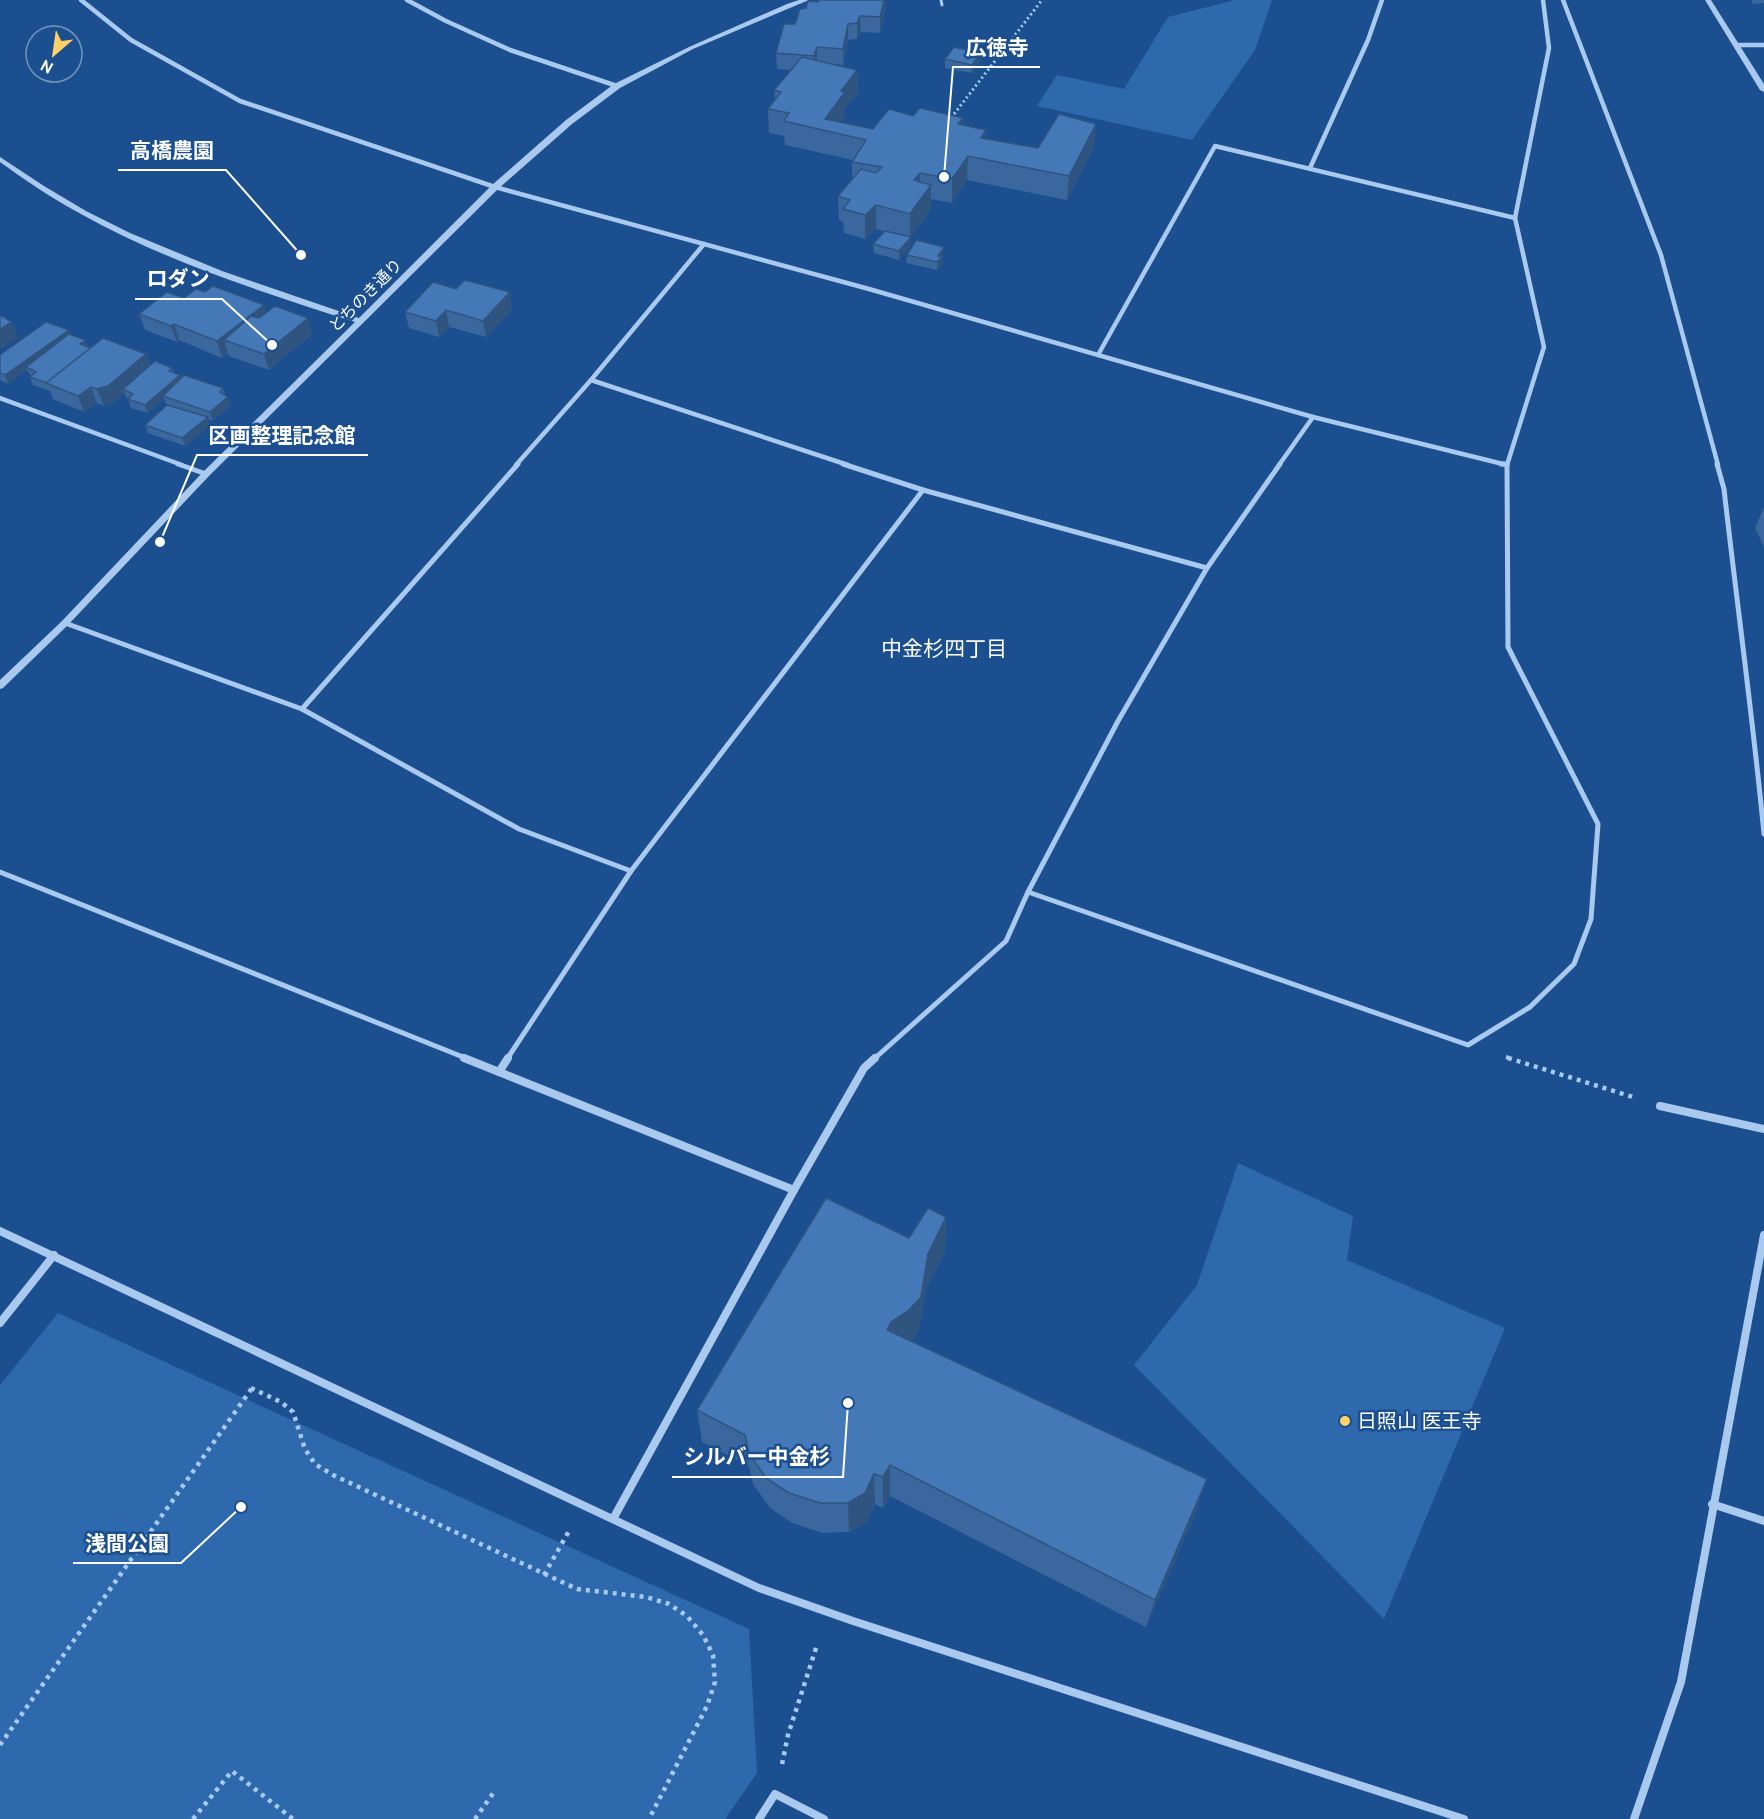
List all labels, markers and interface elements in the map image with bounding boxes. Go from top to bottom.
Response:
north arrow [24,24,84,84]
callout: 広徳寺 [953,28,1040,67]
text: 広徳寺 [966,35,1029,60]
text: N [37,56,57,78]
callout: 高橋農園 [118,131,226,170]
text: 高橋農園 [130,138,214,163]
street label: とちのき通り [325,255,406,336]
callout: ロダン [135,260,222,299]
text: ロダン [147,266,210,291]
callout: 区画整理記念館 [197,416,368,455]
text: 区画整理記念館 [209,423,356,448]
district label: 中金杉四丁目 [881,636,1007,661]
place label: 日照山 医王寺 [1357,1409,1482,1433]
marker: 日照山 医王寺 [1338,1414,1352,1428]
callout: シルバー中金杉 [672,1438,843,1477]
text: シルバー中金杉 [684,1444,831,1469]
callout: 浅間公園 [73,1524,181,1563]
text: 浅間公園 [85,1531,169,1556]

